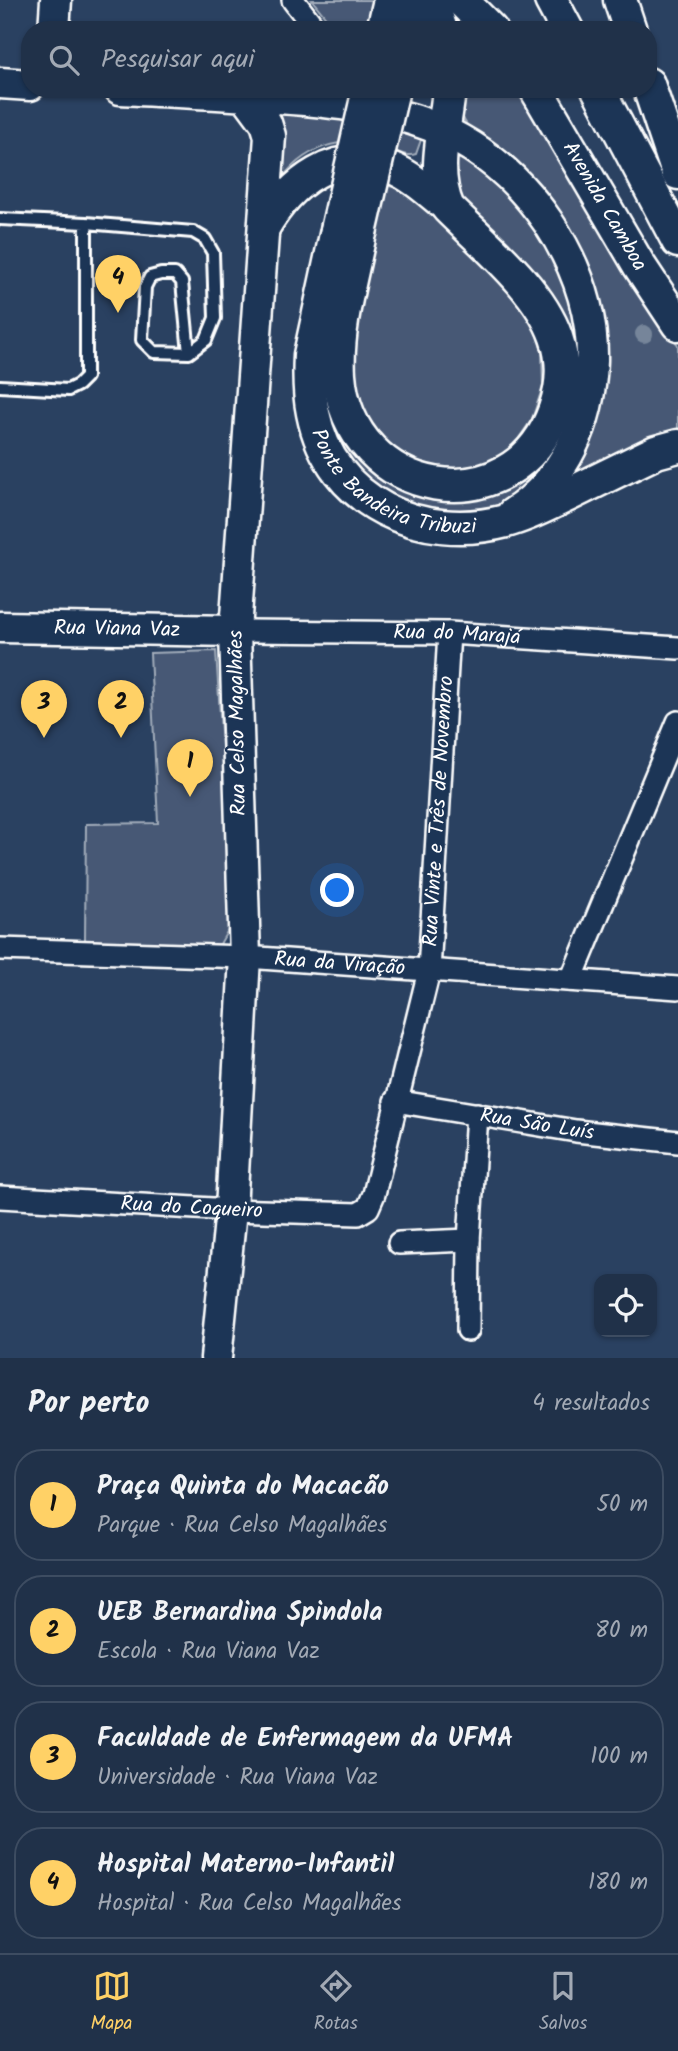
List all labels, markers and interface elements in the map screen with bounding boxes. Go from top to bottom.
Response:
search box [21,21,657,98]
text: Pesquisar aqui [101,39,254,81]
icon: search [45,41,83,79]
street label: Avenida Camboa [554,135,656,278]
pin: 4 [95,255,141,313]
street label: Ponte Bandeira Tribuzi [302,424,478,544]
street label: Rua Viana Vaz [53,611,180,647]
street label: Rua do Marajá [393,616,524,654]
street label: Rua Celso Magalhães [220,630,256,816]
street label: Rua Vinte e Três de Novembro [414,675,463,948]
pin: 3 [21,680,67,738]
pin: 2 [98,680,144,738]
pin: 1 [167,739,213,797]
your location [320,873,354,907]
street label: Rua da Viração [273,943,406,985]
street label: Rua São Luís [478,1099,596,1149]
street label: Rua do Coqueiro [120,1187,263,1227]
map controls [594,1274,657,1337]
button: locate [594,1274,657,1337]
text: Por perto [28,1380,149,1428]
text: 4 resultados [532,1386,650,1422]
text: Praça Quinta do Macacão [97,1466,389,1508]
text: 1 [50,1487,56,1523]
text: 50 m [597,1487,648,1523]
text: Parque · Rua Celso Magalhães [97,1508,387,1544]
text: UEB Bernardina Spindola [97,1592,382,1634]
text: 2 [46,1613,60,1649]
text: 80 m [595,1613,648,1649]
text: Escola · Rua Viana Vaz [97,1634,320,1670]
text: Faculdade de Enfermagem da UFMA [97,1718,513,1760]
text: 3 [47,1739,59,1775]
text: 100 m [590,1739,648,1775]
text: Universidade · Rua Viana Vaz [97,1760,378,1796]
text: Hospital Materno-Infantil [97,1844,394,1886]
text: 4 [47,1865,59,1901]
text: 180 m [588,1865,648,1901]
text: Hospital · Rua Celso Magalhães [97,1886,402,1922]
tab: Mapa [91,1967,133,2039]
tab: Rotas [314,1967,358,2039]
tab: Salvos [539,1967,587,2039]

